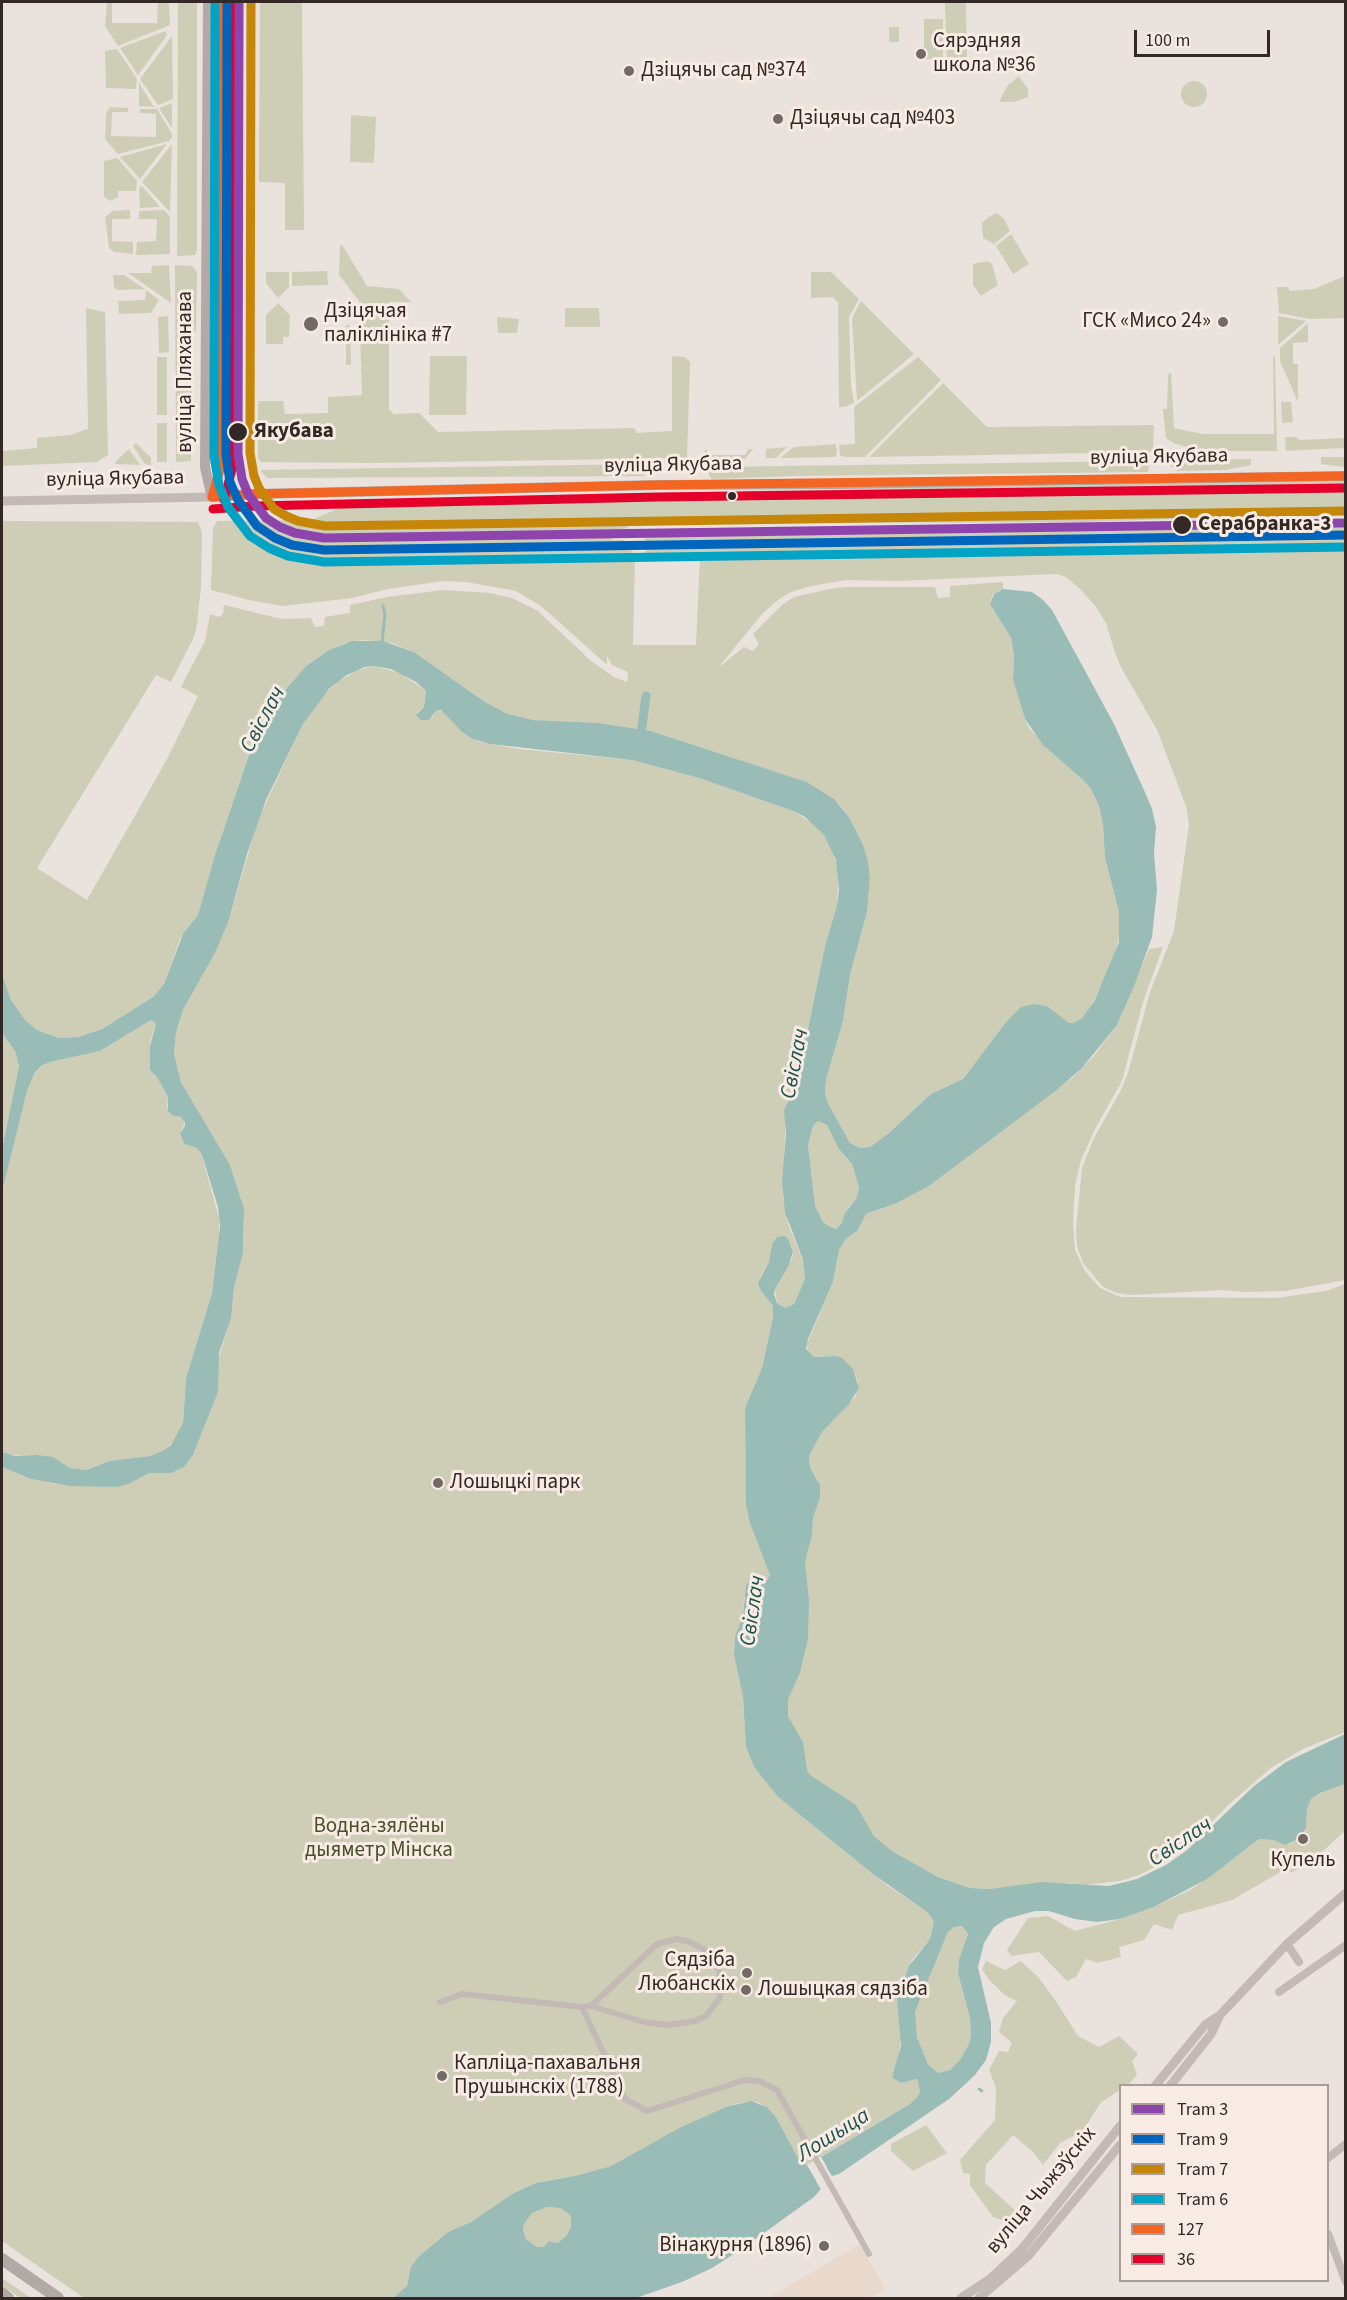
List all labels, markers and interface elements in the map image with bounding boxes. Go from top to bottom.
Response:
scale bar [1137,18,1274,56]
text: 100 m [1145,28,1190,53]
place label: Сярэдняя школа №36 [933,29,1036,79]
marker: Сярэдняя школа №36 [914,47,928,61]
place label: Дзіцячы сад №374 [641,58,806,84]
marker: Дзіцячы сад №374 [622,64,636,78]
place label: Дзіцячы сад №403 [790,106,955,132]
marker: Дзіцячы сад №403 [771,112,785,126]
street label: вуліца Пляханава [173,291,199,453]
place label: Дзіцячая паліклініка #7 [324,299,452,349]
place label: ГСК «Мисо 24» [1082,309,1211,335]
marker: Дзіцячая паліклініка #7 [302,315,320,333]
marker: ГСК «Мисо 24» [1216,315,1230,329]
place label: Якубава [254,419,334,445]
marker: Якубава [227,421,249,443]
street label: вуліца Якубава [1090,444,1228,472]
street label: вуліца Якубава [604,452,742,480]
street label: вуліца Якубава [46,466,184,494]
unlabelled marker [726,490,738,502]
place label: Серабранка-3 [1198,512,1331,538]
marker: Серабранка-3 [1171,514,1193,536]
water label: Свіслач [236,682,292,758]
water label: Свіслач [776,1027,816,1101]
place label: Лошыцкі парк [450,1470,580,1496]
marker: Лошыцкі парк [431,1476,445,1490]
water label: Свіслач [736,1574,772,1648]
water label: Свіслач [1144,1812,1218,1874]
park label: Водна-зялёны дыяметр Мінска [305,1814,453,1864]
marker: Купель [1296,1832,1310,1846]
place label: Купель [1270,1848,1336,1874]
place label: Сядзіба Любанскіх [638,1948,735,1998]
marker: Сядзіба Любанскіх [740,1966,754,1980]
place label: Лошыцкая сядзіба [758,1977,928,2003]
marker: Лошыцкая сядзіба [739,1983,753,1997]
place label: Капліца-пахавальня Прушынскіх (1788) [454,2051,641,2101]
marker: Капліца-пахавальня Прушынскіх (1788) [435,2069,449,2083]
legend [1119,2084,1329,2282]
text: Tram 3 [1177,2097,1228,2122]
water label: Лошыца [793,2103,875,2169]
street label: вуліца Чыжэўскіх [982,2122,1102,2260]
text: Tram 9 [1177,2127,1228,2152]
text: Tram 7 [1177,2157,1228,2182]
text: Tram 6 [1177,2187,1228,2212]
text: 127 [1177,2217,1204,2242]
place label: Вінакурня (1896) [659,2233,812,2259]
marker: Вінакурня (1896) [817,2239,831,2253]
text: 36 [1177,2247,1195,2272]

